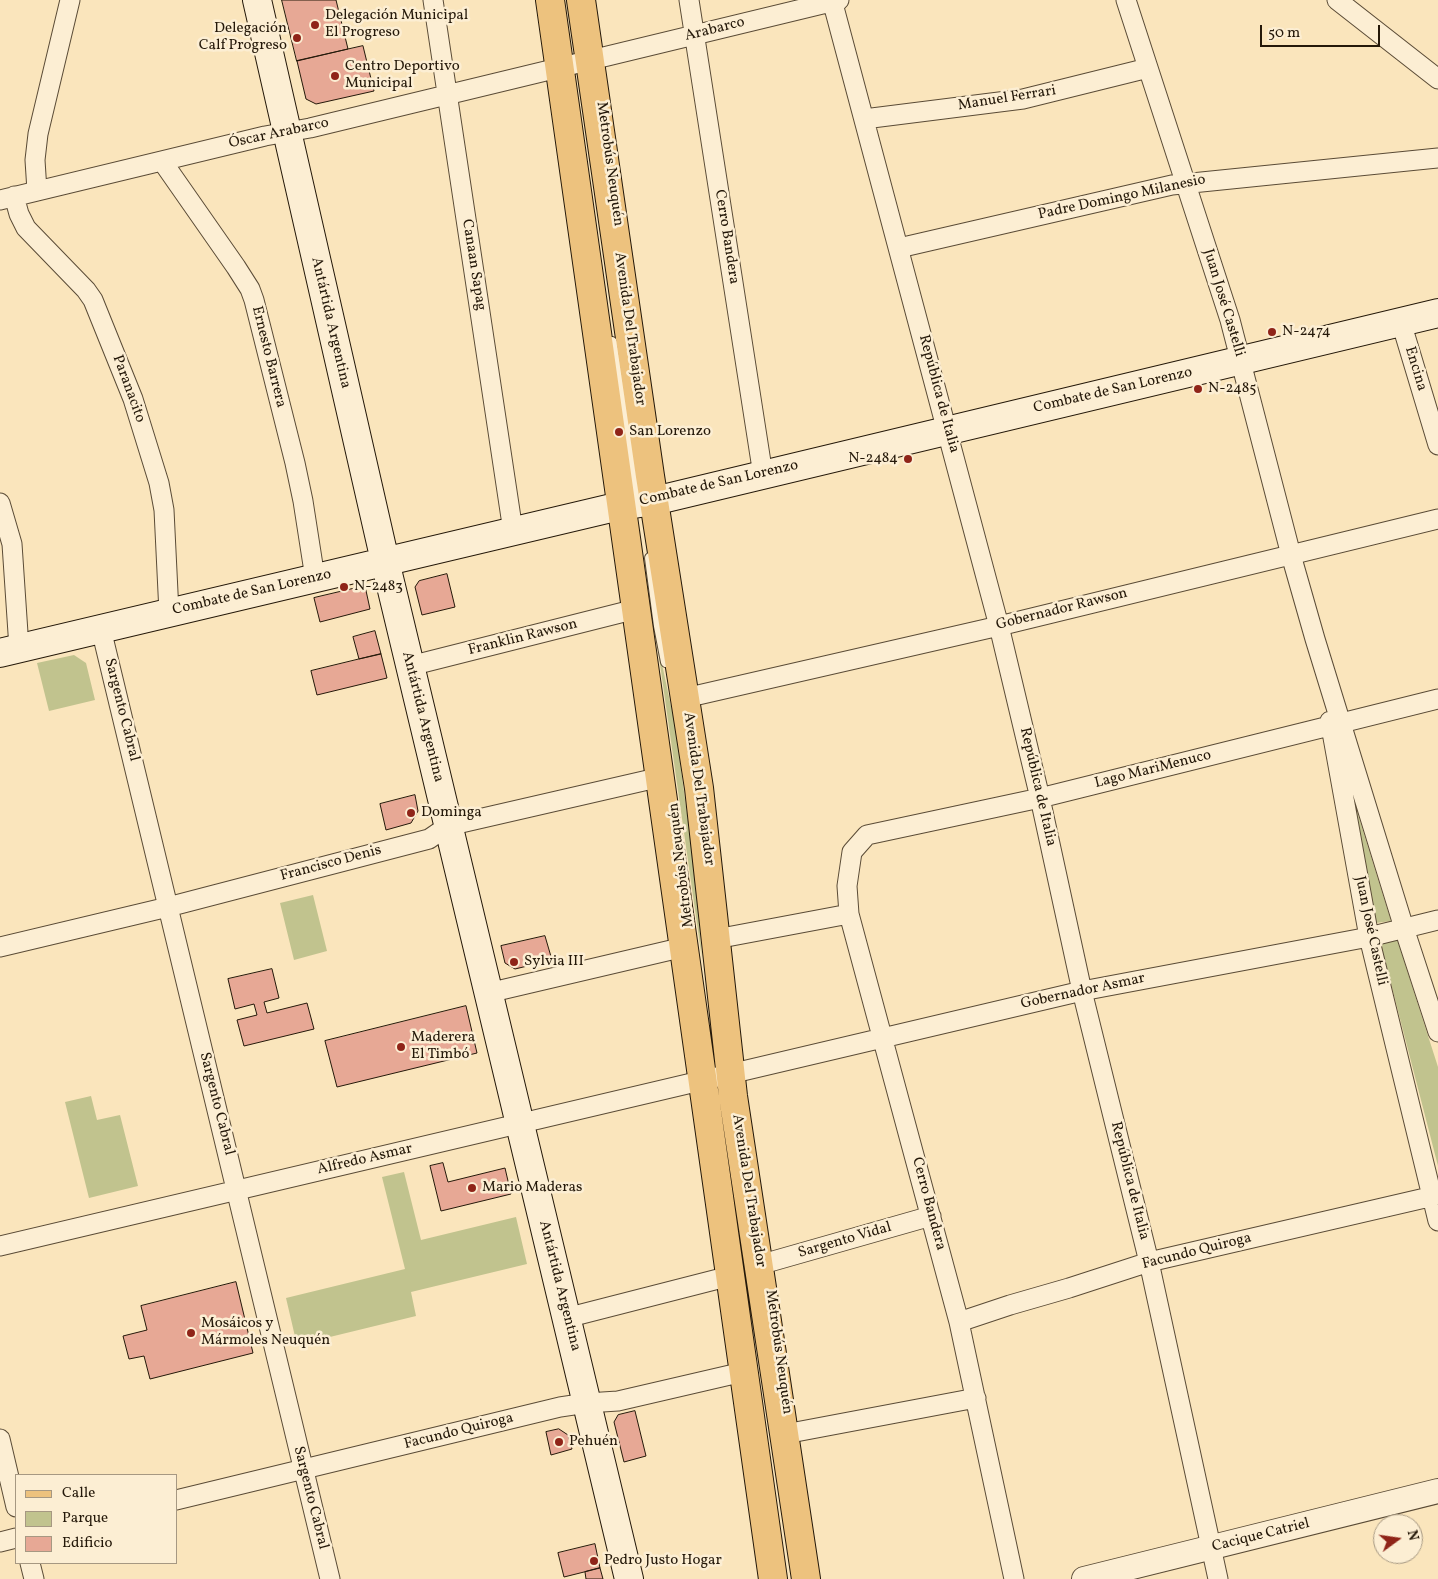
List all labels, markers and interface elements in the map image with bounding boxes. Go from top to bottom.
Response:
place label: Delegación Municipal El Progreso [325,7,468,42]
street label: Arabarco [683,14,747,46]
scale bar [1263,15,1383,47]
marker: Delegación Municipal El Progreso [309,19,321,31]
place label: Delegación Calf Progreso [199,20,287,55]
text: 50 m [1268,23,1300,44]
marker: Delegación Calf Progreso [291,32,303,44]
place label: Centro Deportivo Municipal [345,58,460,93]
marker: Centro Deportivo Municipal [329,70,341,82]
street label: Manuel Ferrari [957,82,1057,116]
street label: Metrobús Neuquén [591,101,627,227]
street label: Óscar Arabarco [227,115,331,153]
street label: Padre Domingo Milanesio [1037,171,1207,225]
street label: Cerro Bandera [710,188,742,286]
street label: Canaan Sapag [457,218,489,312]
street label: Juan José Castelli [1198,247,1248,359]
street label: Avenida Del Trabajador [609,251,649,407]
street label: Antártida Argentina [306,256,354,390]
street label: Ernesto Barrera [247,304,289,410]
place label: N-2474 [1282,323,1331,341]
marker: N-2474 [1266,326,1278,338]
street label: República de Italia [914,333,962,455]
street label: Encina [1400,345,1430,393]
street label: Paranacito [107,353,149,425]
street label: Combate de San Lorenzo [1032,364,1194,418]
place label: N-2485 [1208,380,1256,398]
marker: N-2485 [1192,383,1204,395]
place label: San Lorenzo [629,423,711,441]
marker: San Lorenzo [613,426,625,438]
place label: N-2484 [848,450,898,468]
marker: N-2484 [902,453,914,465]
street label: Combate de San Lorenzo [638,457,800,511]
street label: Combate de San Lorenzo [171,566,333,620]
place label: N-2483 [354,578,403,596]
marker: N-2483 [338,581,350,593]
street label: Gobernador Rawson [994,585,1130,635]
street label: Franklin Rawson [466,616,580,660]
street label: Antártida Argentina [397,650,447,784]
street label: Sargento Cabral [99,657,143,763]
street label: Avenida Del Trabajador [678,711,718,867]
street label: República de Italia [1015,726,1059,848]
street label: Lago MariMenuco [1093,747,1213,793]
street label: Metrobús Neuquén [665,802,699,928]
place label: Dominga [421,804,482,822]
marker: Dominga [405,807,417,819]
street label: Francisco Denis [278,842,384,886]
street label: Juan José Castelli [1350,875,1390,987]
place label: Sylvia III [524,953,584,971]
marker: Sylvia III [508,956,520,968]
street label: Gobernador Asmar [1019,970,1147,1014]
place label: Maderera El Timbó [411,1029,475,1064]
marker: Maderera El Timbó [395,1041,407,1053]
street label: Sargento Cabral [194,1051,238,1157]
street label: Avenida Del Trabajador [727,1113,769,1269]
street label: República de Italia [1106,1120,1152,1242]
street label: Alfredo Asmar [316,1140,414,1180]
street label: Cerro Bandera [907,1156,949,1252]
place label: Mario Maderas [482,1179,582,1197]
marker: Mario Maderas [466,1182,478,1194]
street label: Antártida Argentina [534,1219,584,1353]
street label: Sargento Vidal [796,1219,894,1263]
street label: Facundo Quiroga [1140,1230,1254,1274]
street label: Metrobús Neuquén [760,1289,796,1415]
place label: Mosáicos y Mármoles Neuquén [201,1315,330,1350]
marker: Mosáicos y Mármoles Neuquén [185,1327,197,1339]
street label: Facundo Quiroga [402,1410,516,1454]
place label: Pehuén [569,1433,618,1451]
marker: Pehuén [553,1436,565,1448]
street label: Sargento Cabral [288,1445,332,1551]
legend [15,1474,178,1564]
text: Calle [62,1483,95,1504]
text: Parque [62,1508,108,1529]
north arrow [1373,1514,1423,1564]
street label: Cacique Catriel [1210,1515,1312,1557]
text: N [1402,1528,1423,1543]
text: Edificio [62,1533,113,1554]
place label: Pedro Justo Hogar [604,1552,722,1570]
marker: Pedro Justo Hogar [588,1555,600,1567]

